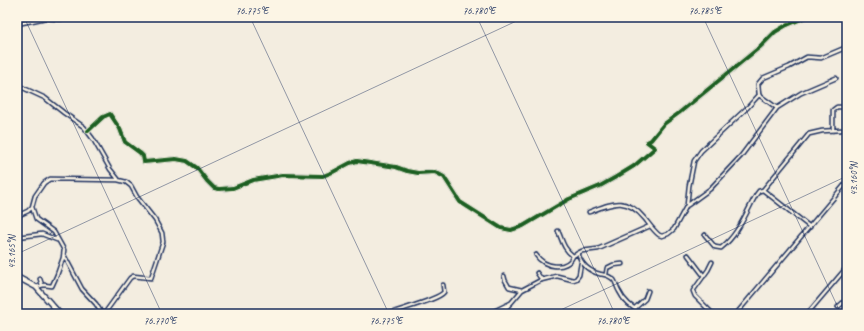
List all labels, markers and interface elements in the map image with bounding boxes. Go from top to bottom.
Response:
text: 76.775°E [236,4,270,17]
text: 76.780°E [463,4,497,17]
text: 76.785°E [689,4,723,17]
text: 43.160°N [847,160,860,196]
text: 43.165°N [5,233,18,269]
text: 76.770°E [144,314,178,327]
text: 76.775°E [370,314,404,327]
text: 76.780°E [597,314,631,327]

